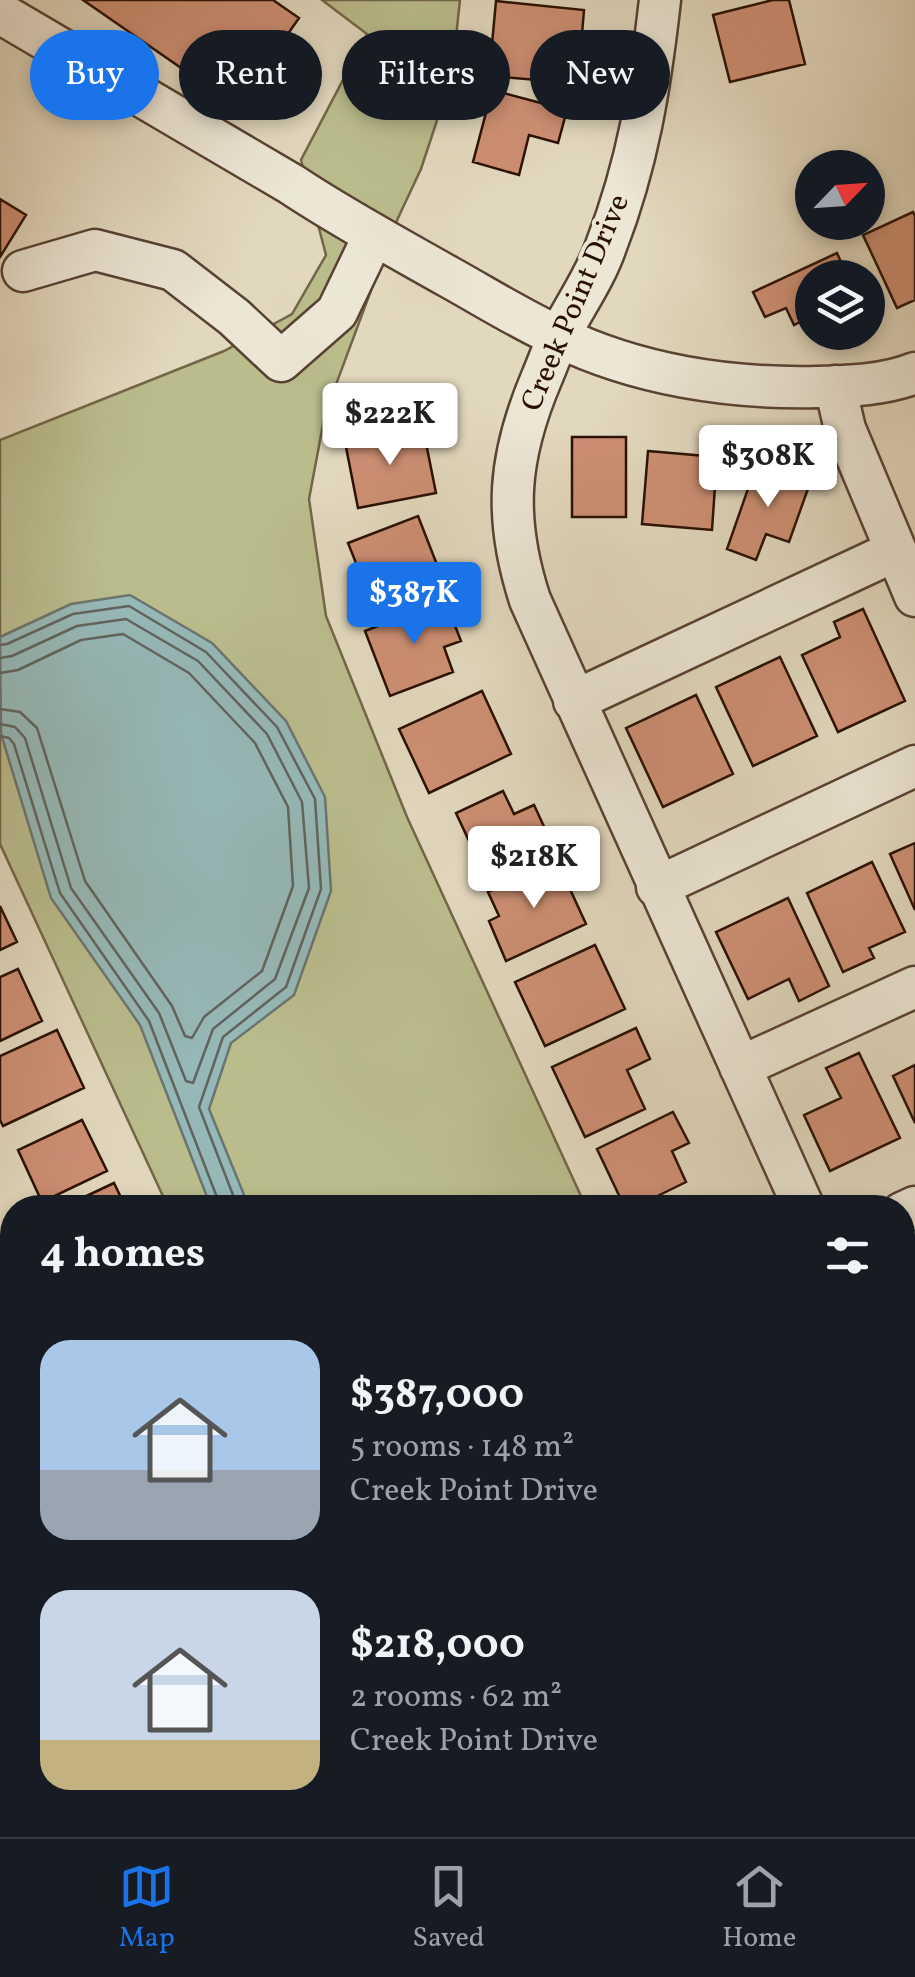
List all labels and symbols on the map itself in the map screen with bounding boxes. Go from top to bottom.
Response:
north arrow [795,150,885,240]
street label: Creek Point Drive [511,188,641,418]
pin: $222K [320,383,460,468]
pin: $308K [698,425,838,510]
pin: $387K [344,562,484,647]
pin: $218K [464,826,604,911]

